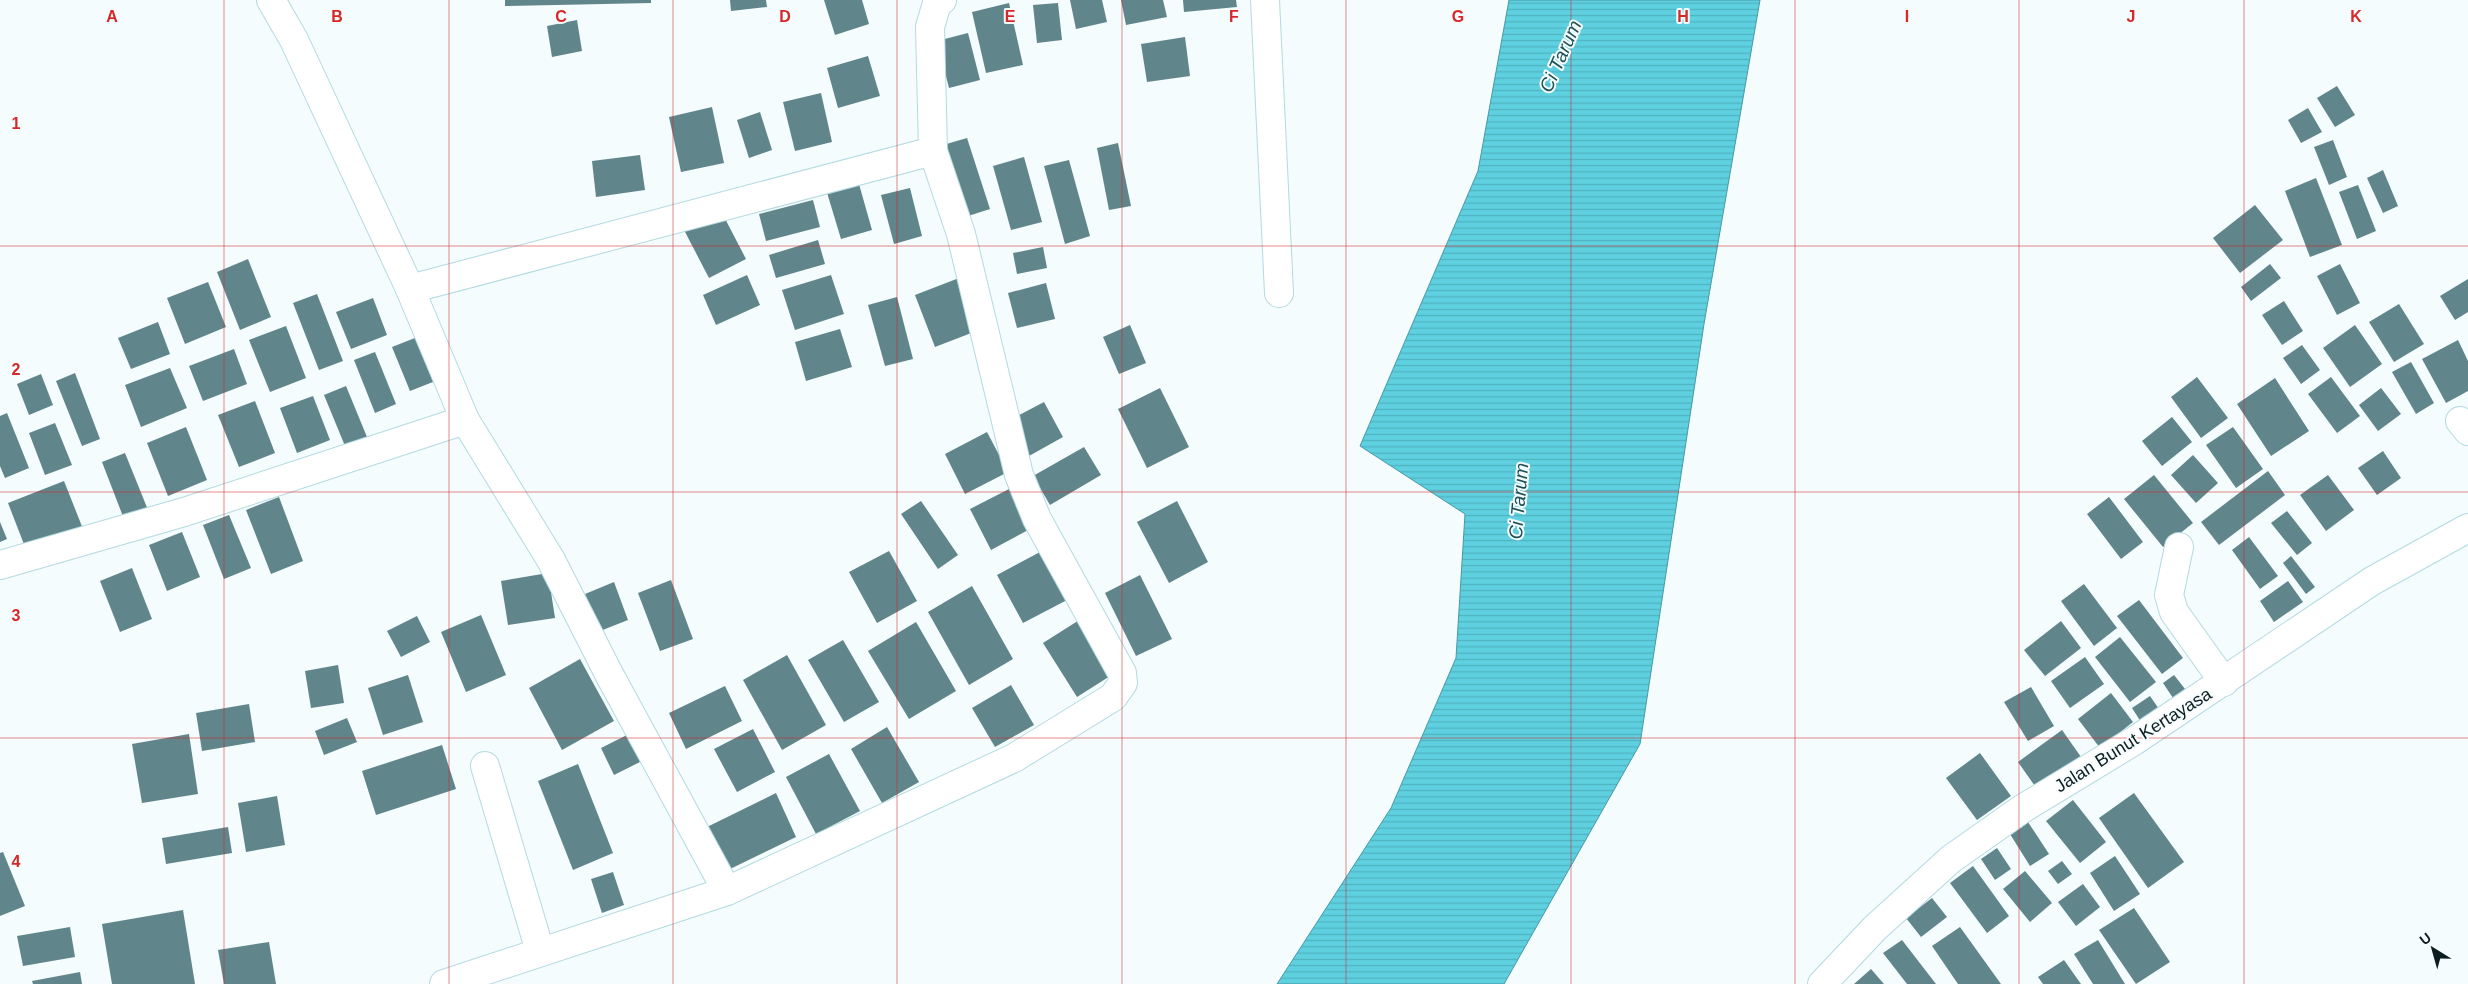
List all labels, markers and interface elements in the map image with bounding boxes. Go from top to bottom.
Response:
text: A [106,8,118,25]
text: B [331,8,343,25]
text: C [555,8,567,25]
text: D [779,8,791,25]
text: E [1005,8,1016,25]
text: F [1229,8,1239,25]
text: G [1452,8,1464,25]
text: H [1677,8,1689,25]
text: I [1905,8,1909,25]
text: J [2127,8,2135,25]
text: K [2350,8,2362,25]
water label: Ci Tarum [1535,17,1586,95]
text: 1 [12,115,21,132]
text: 2 [12,361,21,378]
water label: Ci Tarum [1505,462,1532,540]
text: 3 [12,607,21,624]
street label: Jalan Bunut Kertayasa [2051,683,2216,796]
text: 4 [12,853,21,870]
north arrow [2408,924,2458,974]
text: U [2416,929,2434,948]

